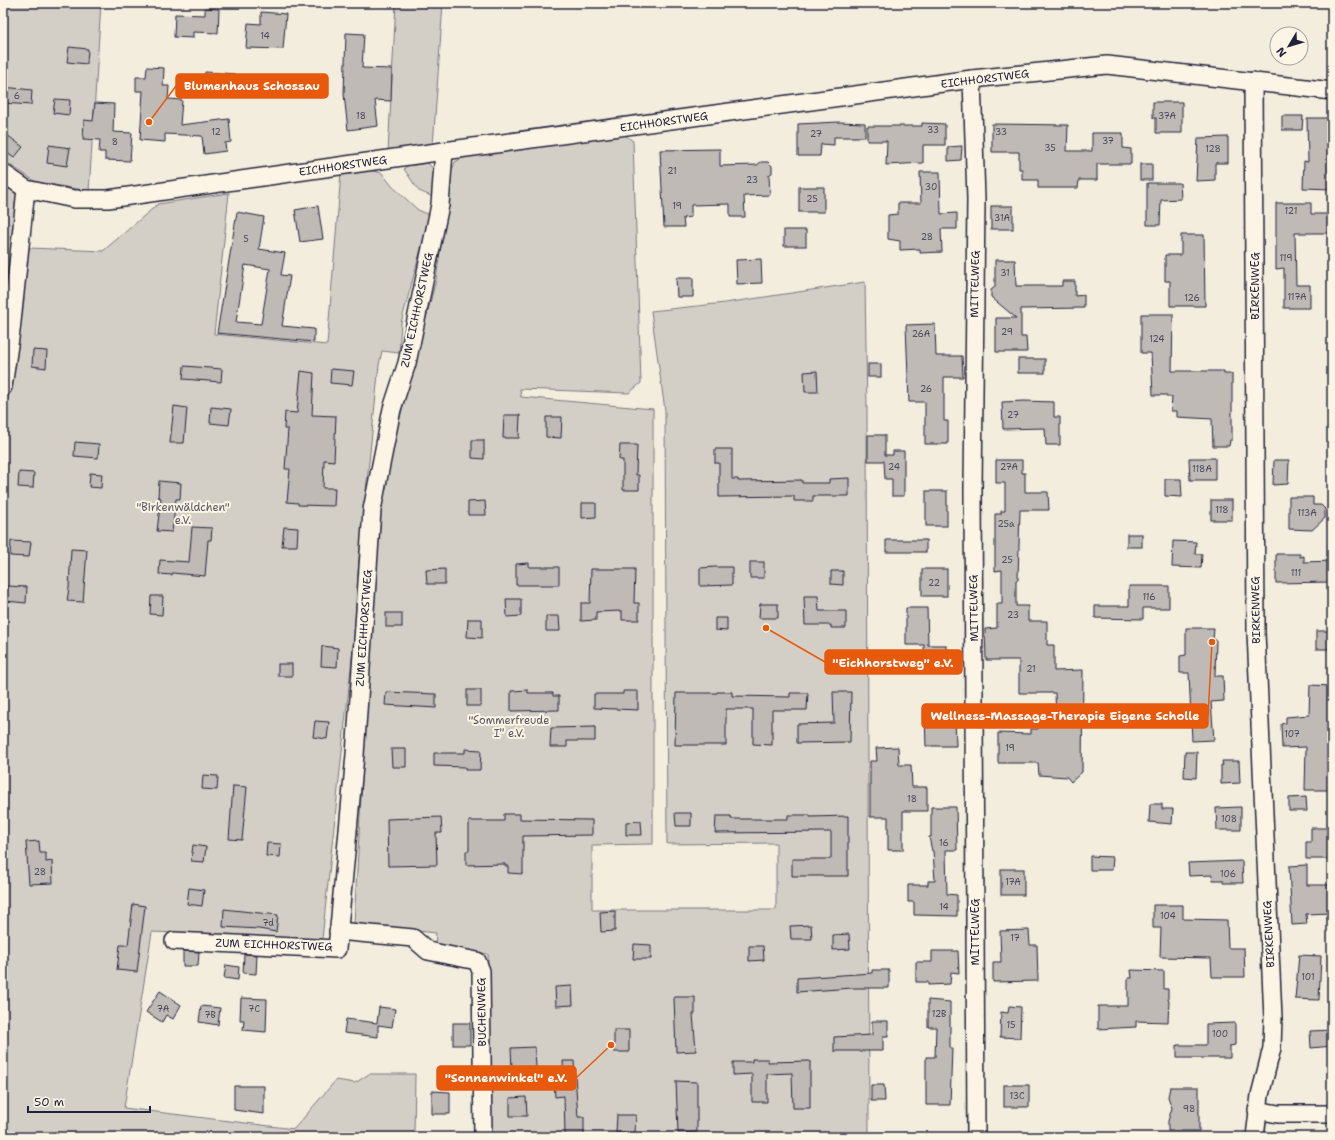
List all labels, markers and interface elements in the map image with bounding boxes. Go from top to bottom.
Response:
north arrow [1269,26,1309,66]
house number: 14 [260,30,270,42]
text: N [1273,44,1290,60]
street label: EICHHORSTWEG [940,66,1031,92]
callout: Blumenhaus Schossau [176,74,328,98]
text: Blumenhaus Schossau [184,78,320,94]
house number: 6 [14,90,20,102]
street label: EICHHORSTWEG [619,108,710,136]
house number: 18 [356,110,366,122]
house number: 37A [1158,110,1176,122]
house number: 33 [927,124,939,136]
house number: 12 [211,126,221,138]
house number: 33 [995,126,1007,138]
house number: 27 [810,128,822,140]
house number: 37 [1102,135,1114,147]
house number: 8 [112,136,118,148]
house number: 35 [1044,142,1056,154]
house number: 128 [1205,143,1221,155]
street label: EICHHORSTWEG [298,152,389,180]
house number: 21 [667,165,677,177]
house number: 23 [746,174,758,186]
house number: 30 [925,181,937,193]
house number: 25 [806,193,818,205]
house number: 19 [672,200,682,212]
house number: 121 [1285,205,1297,217]
house number: 31A [994,212,1010,224]
house number: 28 [921,231,933,243]
house number: 5 [243,233,249,245]
street label: ZUM EICHHORSTWEG [397,250,437,369]
street label: MITTELWEG [967,250,983,318]
street label: BIRKENWEG [1248,252,1263,320]
house number: 119 [1279,252,1293,264]
house number: 31 [1000,267,1010,279]
house number: 117A [1287,291,1307,303]
house number: 126 [1184,292,1200,304]
house number: 29 [1001,326,1013,338]
house number: 26A [912,328,931,340]
house number: 124 [1149,333,1165,345]
house number: 26 [920,383,932,395]
house number: 27 [1007,409,1019,421]
house number: 24 [888,461,900,473]
house number: 27A [1000,461,1019,473]
house number: 118A [1192,463,1212,475]
park label: "Birkenwäldchen" e.V. [136,500,230,528]
house number: 118 [1215,504,1229,516]
house number: 113A [1297,507,1317,519]
house number: 25a [997,518,1015,530]
house number: 25 [1001,554,1013,566]
house number: 111 [1291,567,1301,579]
street label: ZUM EICHHORSTWEG [352,568,376,687]
street label: MITTELWEG [966,574,982,642]
street label: BIRKENWEG [1248,575,1264,644]
house number: 22 [928,577,940,589]
house number: 116 [1142,591,1156,603]
house number: 23 [1007,609,1019,621]
callout: "Eichhorstweg" e.V. [825,650,962,674]
text: "Eichhorstweg" e.V. [832,655,954,671]
house number: 21 [1026,663,1036,675]
callout: Wellness-Massage-Therapie Eigene Scholle [922,704,1208,728]
text: Wellness-Massage-Therapie Eigene Scholle [930,708,1200,724]
park label: "Sommerfreude I" e.V. [469,713,549,741]
house number: 107 [1284,728,1300,740]
house number: 19 [1005,742,1015,754]
house number: 18 [907,793,917,805]
house number: 108 [1221,813,1237,825]
house number: 16 [939,837,949,849]
house number: 28 [34,866,46,878]
house number: 106 [1220,868,1236,880]
house number: 17A [1005,876,1021,888]
street label: MITTELWEG [968,898,983,966]
street label: BIRKENWEG [1260,899,1278,968]
house number: 14 [939,901,949,913]
house number: 104 [1160,910,1176,922]
house number: 7d [262,917,274,929]
house number: 17 [1010,932,1020,944]
street label: ZUM EICHHORSTWEG [215,935,334,955]
house number: 101 [1301,971,1315,983]
street label: BUCHENWEG [474,977,490,1047]
house number: 7A [157,1003,170,1015]
house number: 7C [248,1003,260,1015]
house number: 12B [932,1008,946,1020]
house number: 7B [204,1009,216,1021]
house number: 15 [1006,1019,1016,1031]
house number: 100 [1212,1028,1228,1040]
callout: "Sonnenwinkel" e.V. [437,1066,576,1090]
text: "Sonnenwinkel" e.V. [445,1070,568,1086]
scale bar [28,1088,150,1114]
house number: 13C [1009,1090,1025,1102]
text: 50 m [34,1094,64,1110]
house number: 98 [1183,1103,1195,1115]

